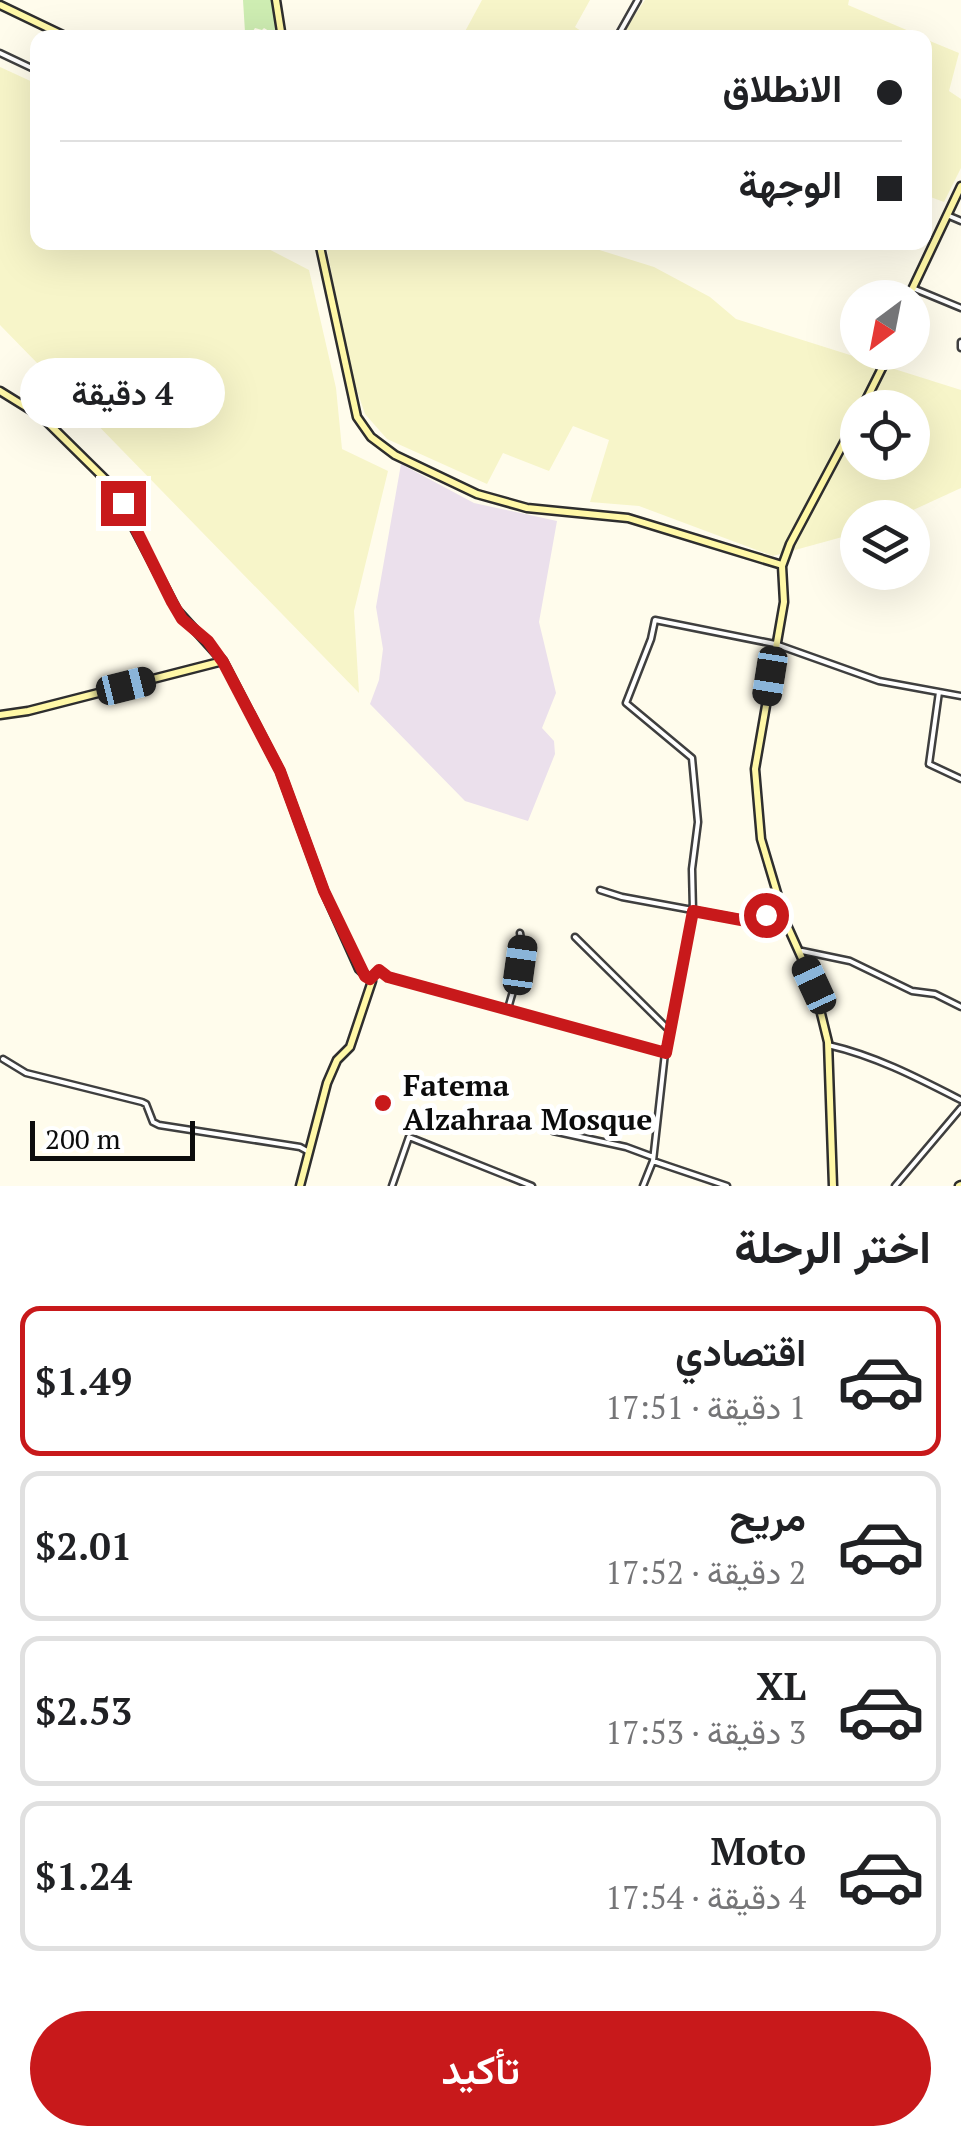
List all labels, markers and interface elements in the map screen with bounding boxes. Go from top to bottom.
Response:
text: الانطلاق [723,63,842,113]
text: الوجهة [739,159,842,209]
north arrow [840,280,930,370]
map controls [840,280,930,590]
callout: 4 دقيقة [21,358,226,428]
text: 4 دقيقة [72,372,173,414]
button: locate [840,390,930,480]
route end [101,481,146,526]
button: layers [840,500,930,590]
car [750,644,790,708]
car [93,664,159,708]
route start [744,893,789,938]
car [501,933,539,997]
car [788,951,840,1019]
place label: Fatema Alzahraa Mosque [403,1065,652,1139]
marker: Fatema Alzahraa Mosque [372,1092,394,1114]
scale bar [30,1116,195,1160]
text: 200 m [45,1120,121,1157]
text: اختر الرحلة [734,1216,931,1276]
text: اقتصادي [675,1327,806,1377]
icon: car [836,1336,926,1426]
text: $1.49 [35,1356,132,1406]
text: 1 دقيقة · 17:51 [605,1386,806,1428]
text: مريح [730,1492,806,1542]
icon: car [836,1501,926,1591]
text: $2.01 [35,1521,132,1571]
text: 2 دقيقة · 17:52 [605,1551,806,1593]
text: XL [756,1661,806,1711]
icon: car [836,1666,926,1756]
text: $2.53 [35,1686,132,1736]
text: 3 دقيقة · 17:53 [605,1711,806,1753]
text: Moto [711,1826,806,1876]
icon: car [836,1831,926,1921]
text: $1.24 [35,1851,132,1901]
text: 4 دقيقة · 17:54 [605,1876,806,1918]
button: تأكيد [30,2011,931,2126]

